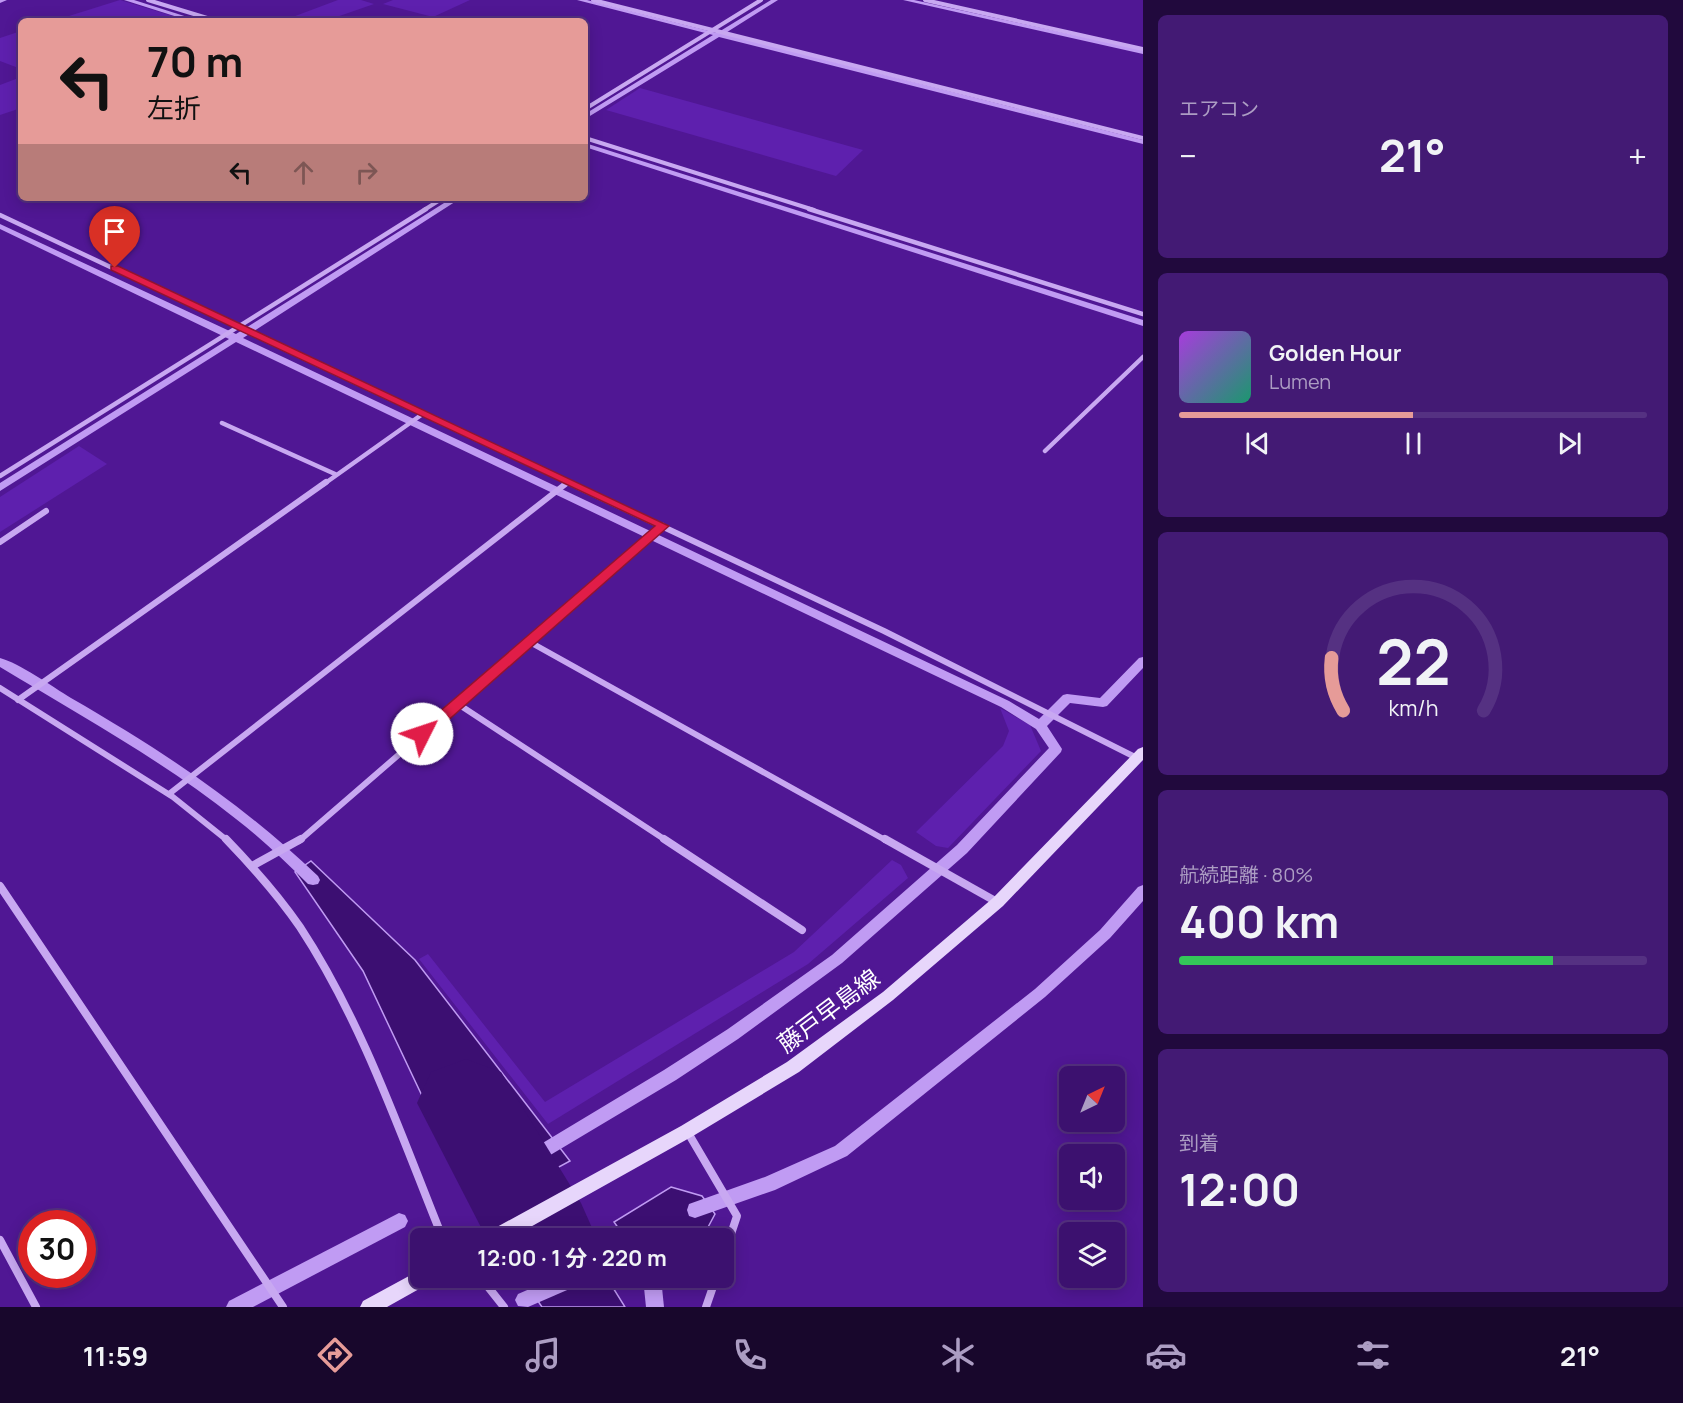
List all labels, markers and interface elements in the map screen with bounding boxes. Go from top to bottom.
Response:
text: 70 m [147,32,243,90]
icon: left [48,42,126,120]
text: 左折 [147,89,201,126]
text: エアコン [1179,95,1259,122]
text: 21° [1379,124,1446,186]
text: − [1179,133,1197,178]
text: + [1628,133,1647,178]
icon: left [224,156,257,189]
icon: ahead [287,156,320,189]
icon: right [350,156,383,189]
pin [89,206,140,268]
icon: arrive [98,215,131,248]
text: Golden Hour [1269,338,1402,368]
text: Lumen [1269,368,1331,395]
icon: previous [1241,427,1274,460]
icon: pause [1397,427,1430,460]
icon: next [1553,427,1586,460]
text: 22 [1376,618,1450,704]
text: km/h [1388,693,1438,722]
position arrow [390,702,454,766]
text: 航続距離 · 80% [1179,861,1313,888]
text: 400 km [1179,890,1339,952]
street label: 藤戸早島線 [770,961,886,1059]
north arrow [1059,1066,1125,1132]
map controls [1059,1066,1125,1288]
text: 到着 [1179,1129,1219,1156]
button: sound [1059,1144,1125,1210]
text: 12:00 [1179,1158,1300,1220]
speed limit sign: 30 [18,1210,96,1288]
button: layers [1059,1222,1125,1288]
text: 12:00 · 1 分 · 220 m [477,1243,667,1273]
icon: directions [314,1334,356,1376]
icon: music [522,1334,564,1376]
icon: phone [729,1334,771,1376]
icon: climate [937,1334,979,1376]
icon: car [1145,1334,1187,1376]
icon: filters [1352,1334,1394,1376]
text: 11:59 [83,1337,148,1374]
text: 21° [1560,1337,1600,1374]

